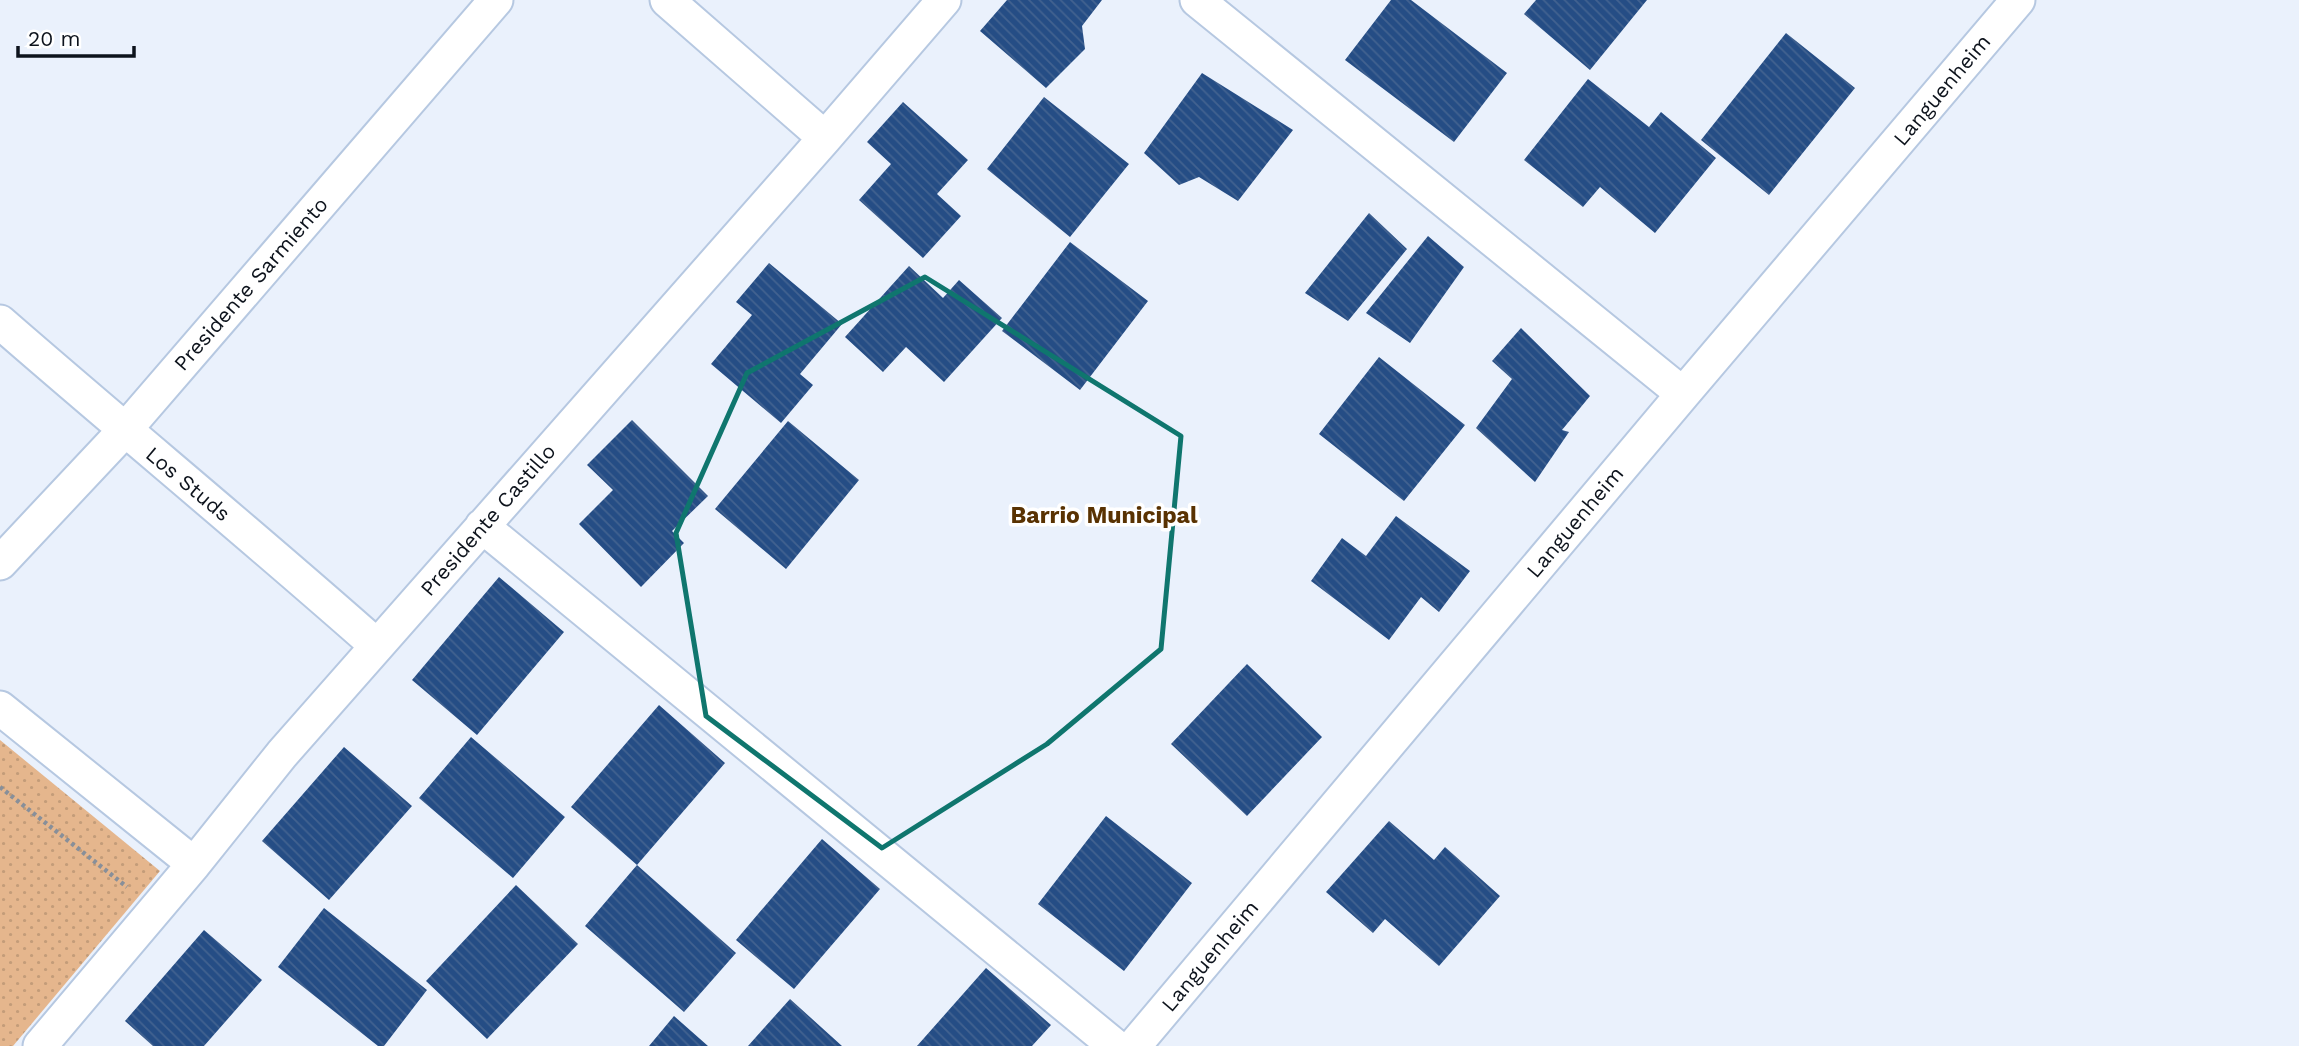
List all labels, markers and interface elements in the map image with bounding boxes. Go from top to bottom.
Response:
scale bar [18,14,133,58]
text: 20 m [28,26,80,51]
street label: Languenheim [1888,29,1995,150]
street label: Presidente Sarmiento [168,192,333,376]
street label: Presidente Castillo [415,439,560,601]
street label: Los Studs [141,441,236,526]
street label: Languenheim [1521,461,1628,582]
district label: Barrio Municipal [1011,502,1198,529]
street label: Languenheim [1156,895,1263,1016]

